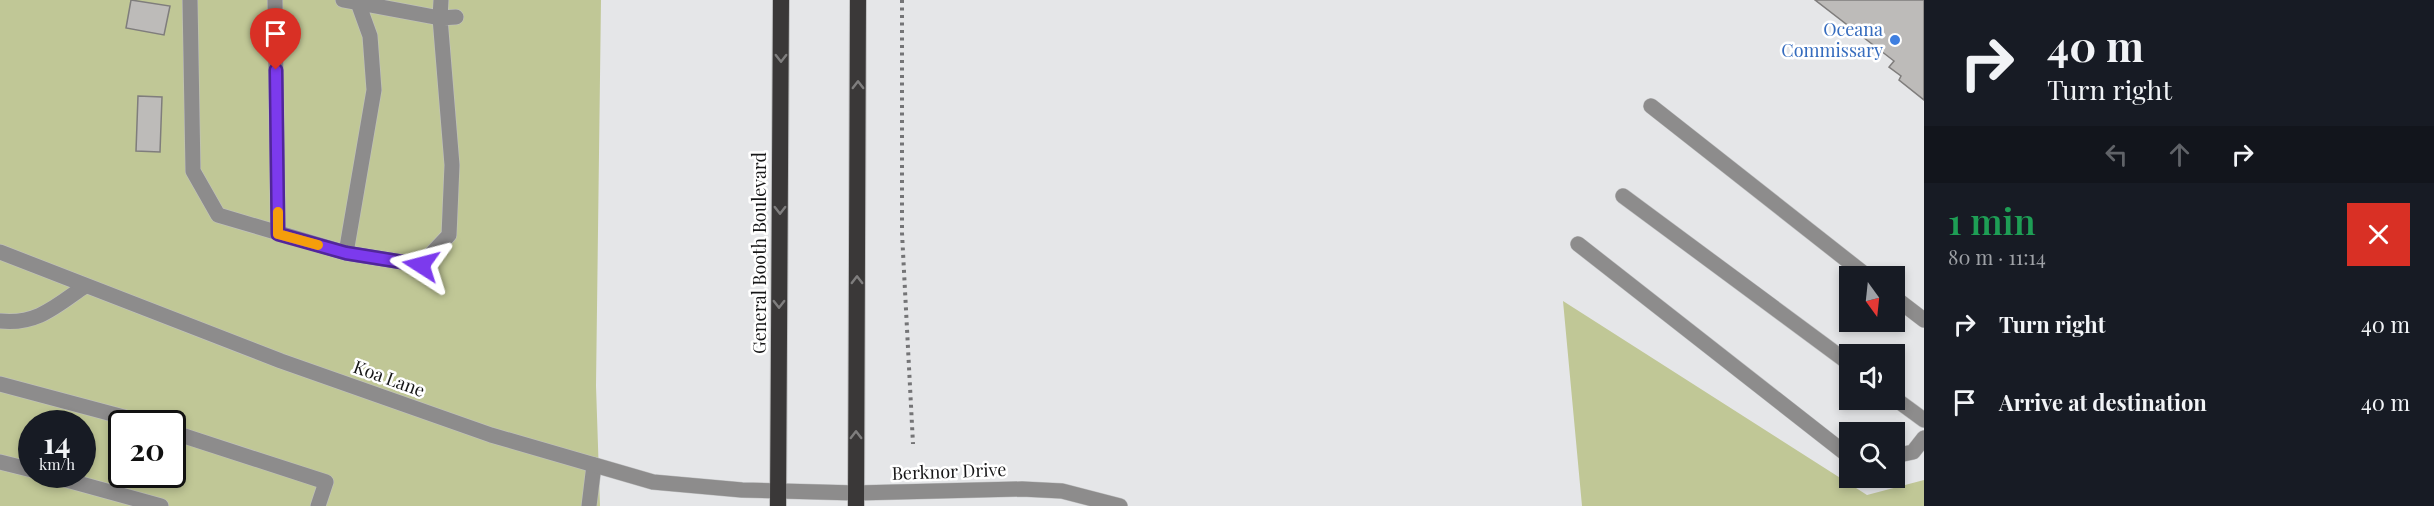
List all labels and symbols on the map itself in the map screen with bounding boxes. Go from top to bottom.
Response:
pin [250,8,301,70]
place label: Oceana Commissary [1781,17,1883,62]
marker: Oceana Commissary [1888,33,1902,47]
one-way arrow [775,54,787,63]
one-way arrow [852,81,864,90]
street label: General Booth Boulevard [747,152,771,354]
one-way arrow [774,206,786,215]
position arrow [389,233,453,297]
north arrow [1839,266,1905,332]
one-way arrow [851,276,863,285]
one-way arrow [773,300,785,309]
street label: Koa Lane [350,354,428,402]
speed limit sign: 20 [108,410,186,488]
one-way arrow [850,430,862,439]
street label: Berknor Drive [891,457,1007,485]

